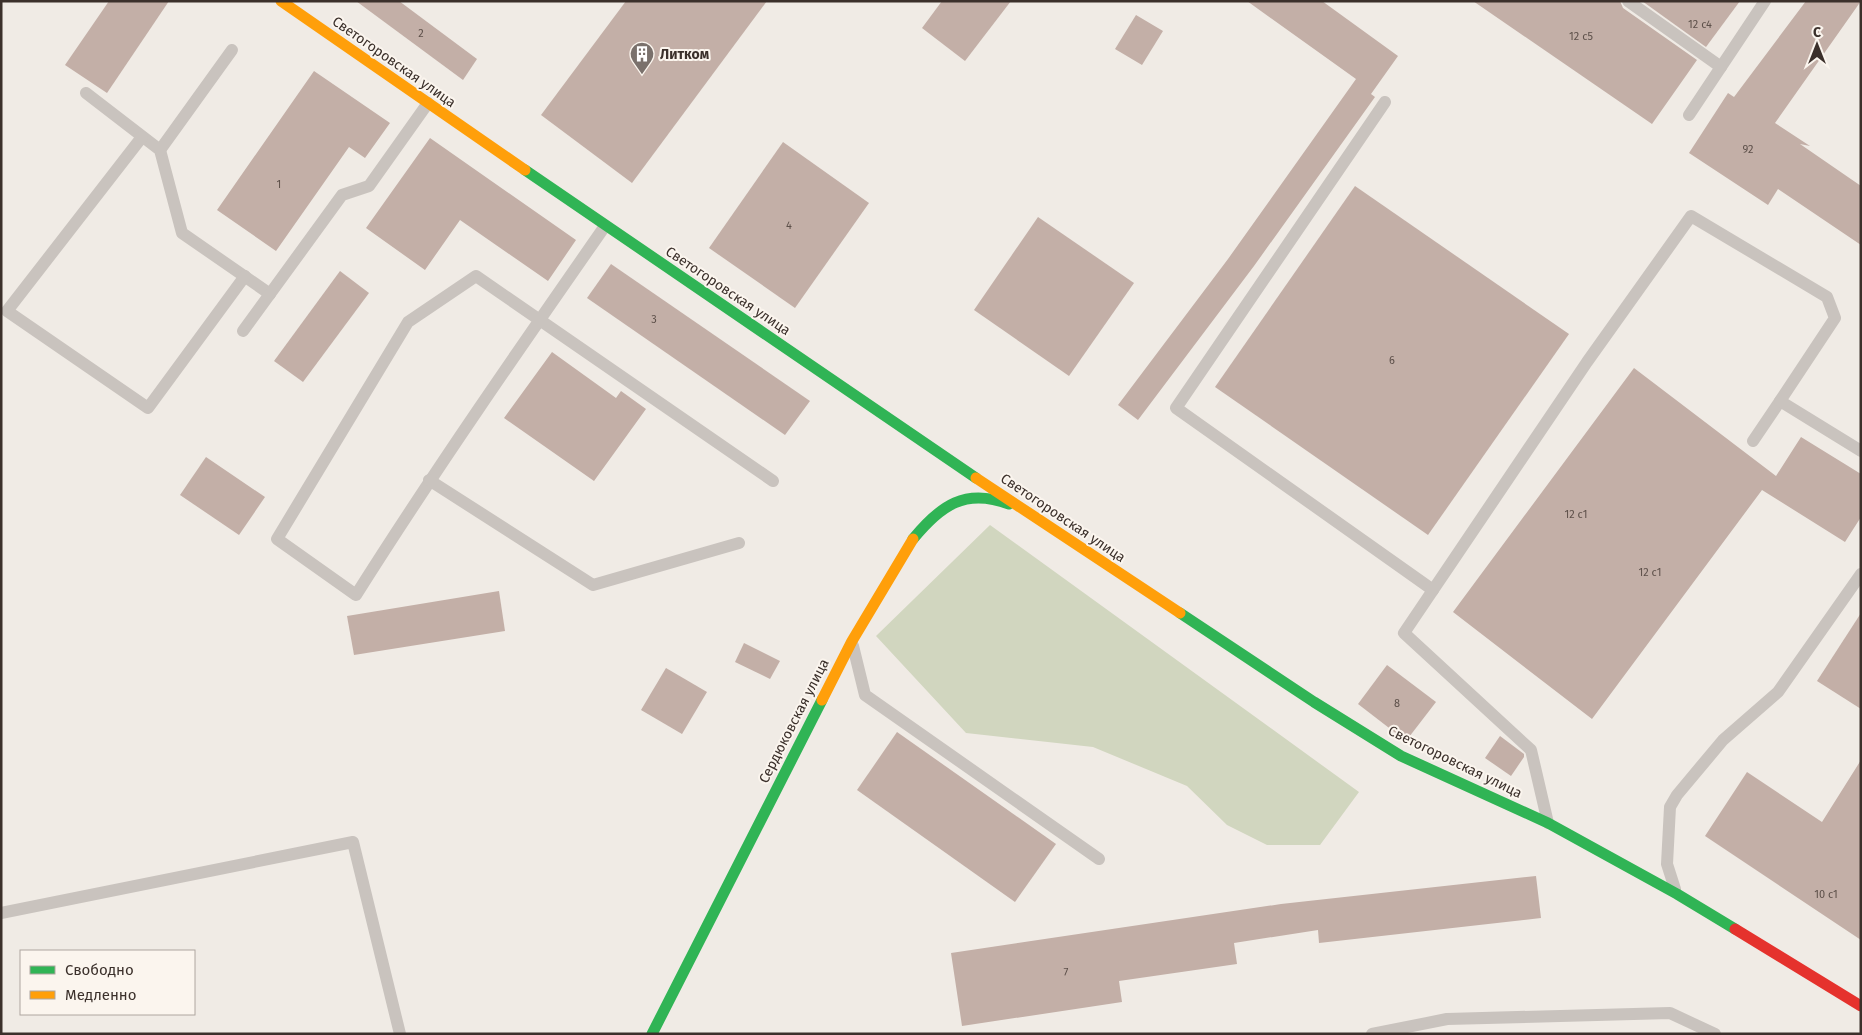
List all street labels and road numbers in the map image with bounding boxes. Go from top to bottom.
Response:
street label: Светогоровская улица [329,13,459,111]
street label: Светогоровская улица [662,243,794,339]
street label: Светогоровская улица [997,470,1129,566]
street label: Сердюковская улица [755,656,833,786]
street label: Светогоровская улица [1385,722,1525,802]

